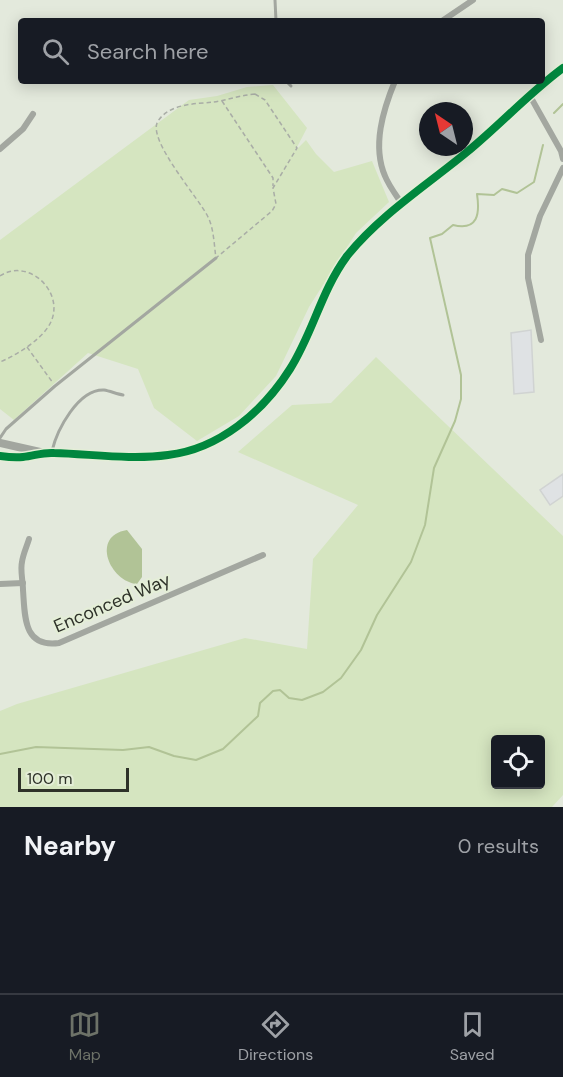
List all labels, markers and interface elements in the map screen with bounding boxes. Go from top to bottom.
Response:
search box [18,18,545,84]
icon: search [39,35,72,68]
text: Search here [87,37,208,66]
north arrow [419,102,473,156]
street label: Enconced Way [50,568,174,638]
map controls [491,735,545,789]
button: locate [491,735,545,789]
scale bar [18,765,129,792]
text: 100 m [27,768,72,789]
text: Nearby [24,829,116,863]
text: 0 results [458,833,539,859]
tab: Map [68,1008,101,1065]
tab: Directions [238,1008,313,1065]
tab: Saved [450,1008,495,1065]

